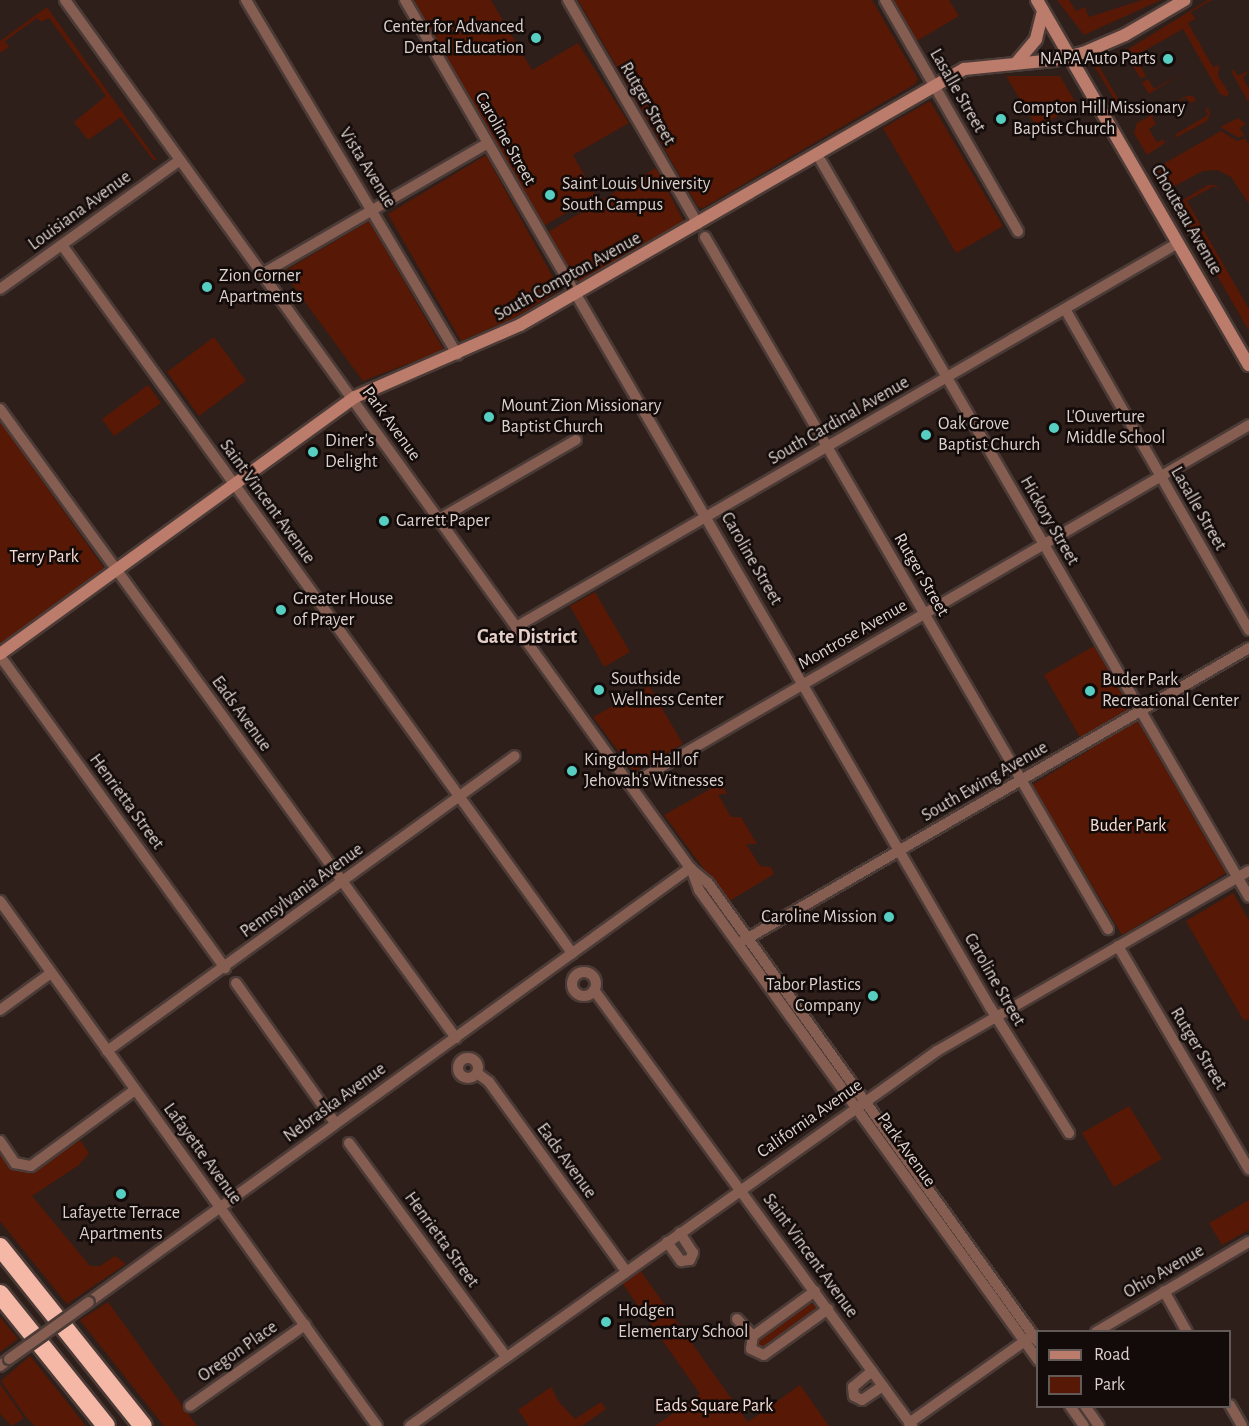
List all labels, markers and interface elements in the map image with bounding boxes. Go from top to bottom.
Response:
place label: Center for Advanced Dental Education [384,17,524,60]
marker: Center for Advanced Dental Education [529,31,543,45]
street label: Lasalle Street [924,45,990,137]
place label: NAPA Auto Parts [1040,48,1156,70]
marker: NAPA Auto Parts [1161,52,1175,66]
street label: Rutger Street [615,59,679,149]
street label: Caroline Street [470,89,540,189]
place label: Compton Hill Missionary Baptist Church [1013,98,1185,140]
marker: Compton Hill Missionary Baptist Church [994,112,1008,126]
street label: Vista Avenue [334,124,400,212]
street label: Chouteau Avenue [1146,161,1226,279]
street label: Louisiana Avenue [24,166,136,256]
place label: Saint Louis University South Campus [562,174,710,216]
marker: Saint Louis University South Campus [543,188,557,202]
street label: South Compton Avenue [491,228,645,326]
place label: Zion Corner Apartments [219,266,302,308]
marker: Zion Corner Apartments [200,280,214,294]
street label: South Cardinal Avenue [765,372,913,470]
street label: Park Avenue [357,383,425,465]
place label: Mount Zion Missionary Baptist Church [501,396,661,438]
place label: L'Ouverture Middle School [1066,407,1165,450]
marker: Mount Zion Missionary Baptist Church [482,410,496,424]
place label: Oak Grove Baptist Church [938,414,1040,456]
marker: L'Ouverture Middle School [1047,421,1061,435]
marker: Oak Grove Baptist Church [919,428,933,442]
place label: Diner's Delight [325,431,378,474]
street label: Saint Vincent Avenue [215,436,319,568]
marker: Diner's Delight [306,445,320,459]
street label: Lasalle Street [1165,463,1231,555]
street label: Hickory Street [1015,473,1083,569]
street label: Caroline Street [716,509,786,609]
place label: Garrett Paper [396,510,490,532]
marker: Garrett Paper [377,514,391,528]
street label: Rutger Street [889,530,953,620]
park label: Terry Park [9,546,79,568]
place label: Greater House of Prayer [293,589,393,632]
street label: Montrose Avenue [795,595,911,675]
marker: Greater House of Prayer [274,603,288,617]
district label: Gate District [477,625,577,649]
place label: Southside Wellness Center [611,669,724,712]
place label: Buder Park Recreational Center [1102,670,1239,712]
street label: Eads Avenue [206,672,276,756]
marker: Southside Wellness Center [592,683,606,697]
marker: Buder Park Recreational Center [1083,684,1097,698]
street label: South Ewing Avenue [918,737,1052,827]
street label: Henrietta Street [84,750,168,854]
place label: Kingdom Hall of Jehovah's Witnesses [584,750,724,792]
marker: Kingdom Hall of Jehovah's Witnesses [565,764,579,778]
park label: Buder Park [1090,815,1166,837]
street label: Pennsylvania Avenue [236,839,368,943]
place label: Caroline Mission [761,906,877,928]
marker: Caroline Mission [882,910,896,924]
street label: Caroline Street [959,930,1029,1030]
place label: Tabor Plastics Company [766,975,861,1018]
marker: Tabor Plastics Company [866,989,880,1003]
street label: Rutger Street [1165,1004,1231,1094]
street label: Nebraska Avenue [279,1059,391,1147]
street label: California Avenue [753,1075,867,1163]
street label: Lafayette Avenue [158,1099,246,1209]
street label: Park Avenue [872,1109,940,1191]
street label: Eads Avenue [531,1119,601,1203]
marker: Lafayette Terrace Apartments [114,1187,128,1201]
street label: Henrietta Street [399,1188,483,1292]
street label: Saint Vincent Avenue [758,1190,862,1322]
place label: Lafayette Terrace Apartments [62,1203,180,1246]
street label: Ohio Avenue [1120,1240,1208,1304]
place label: Hodgen Elementary School [618,1301,748,1344]
marker: Hodgen Elementary School [599,1315,613,1329]
street label: Oregon Place [194,1317,282,1387]
legend [1036,1330,1231,1408]
text: Road [1094,1346,1130,1364]
text: Park [1094,1376,1125,1394]
park label: Eads Square Park [655,1395,773,1417]

